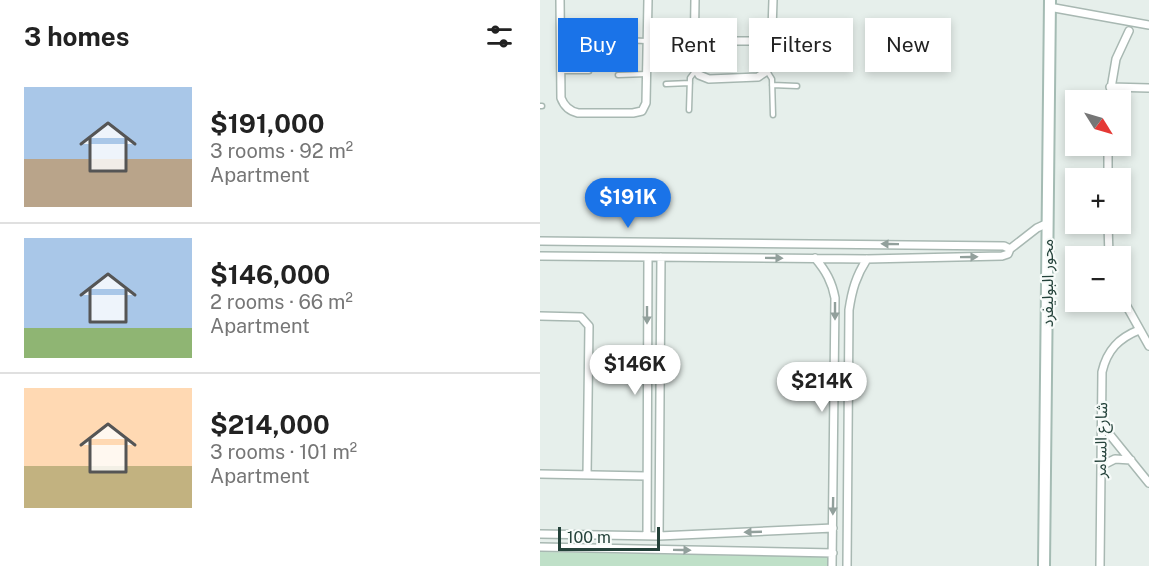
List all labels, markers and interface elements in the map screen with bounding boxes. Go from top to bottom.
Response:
chip: Buy [558,18,638,72]
chip: Rent [650,18,737,72]
chip: Filters [749,18,853,72]
chip: New [865,18,951,72]
icon: filters [483,20,516,53]
text: 3 homes [24,21,129,52]
north arrow [1065,90,1131,156]
map controls [1065,90,1131,312]
text: $191,000 [210,108,324,139]
icon: home [72,111,144,183]
text: 3 rooms · 92 m² [210,139,353,163]
text: Apartment [210,163,310,187]
button: + [1065,168,1131,234]
pin: $191K [586,178,670,229]
text: $191K [599,185,657,209]
street label: محور البوليفرد [1038,239,1057,327]
one-way arrow [881,240,900,249]
button: − [1065,246,1131,312]
one-way arrow [959,252,978,262]
one-way arrow [764,253,783,262]
text: $146,000 [210,259,330,290]
icon: home [72,262,144,334]
text: 2 rooms · 66 m² [210,290,353,314]
one-way arrow [830,301,840,320]
one-way arrow [643,306,652,325]
text: Apartment [210,314,310,338]
pin: $146K [593,345,677,396]
text: $146K [604,352,666,376]
pin: $214K [780,362,864,413]
text: $214K [791,369,853,393]
street label: شارع السامر [1091,402,1114,479]
text: $214,000 [210,409,330,440]
icon: home [72,412,144,484]
text: 3 rooms · 101 m² [210,440,357,464]
text: Apartment [210,464,310,488]
one-way arrow [828,496,838,515]
scale bar [558,524,660,552]
one-way arrow [744,527,763,537]
text: 100 m [567,528,611,547]
one-way arrow [673,546,692,555]

